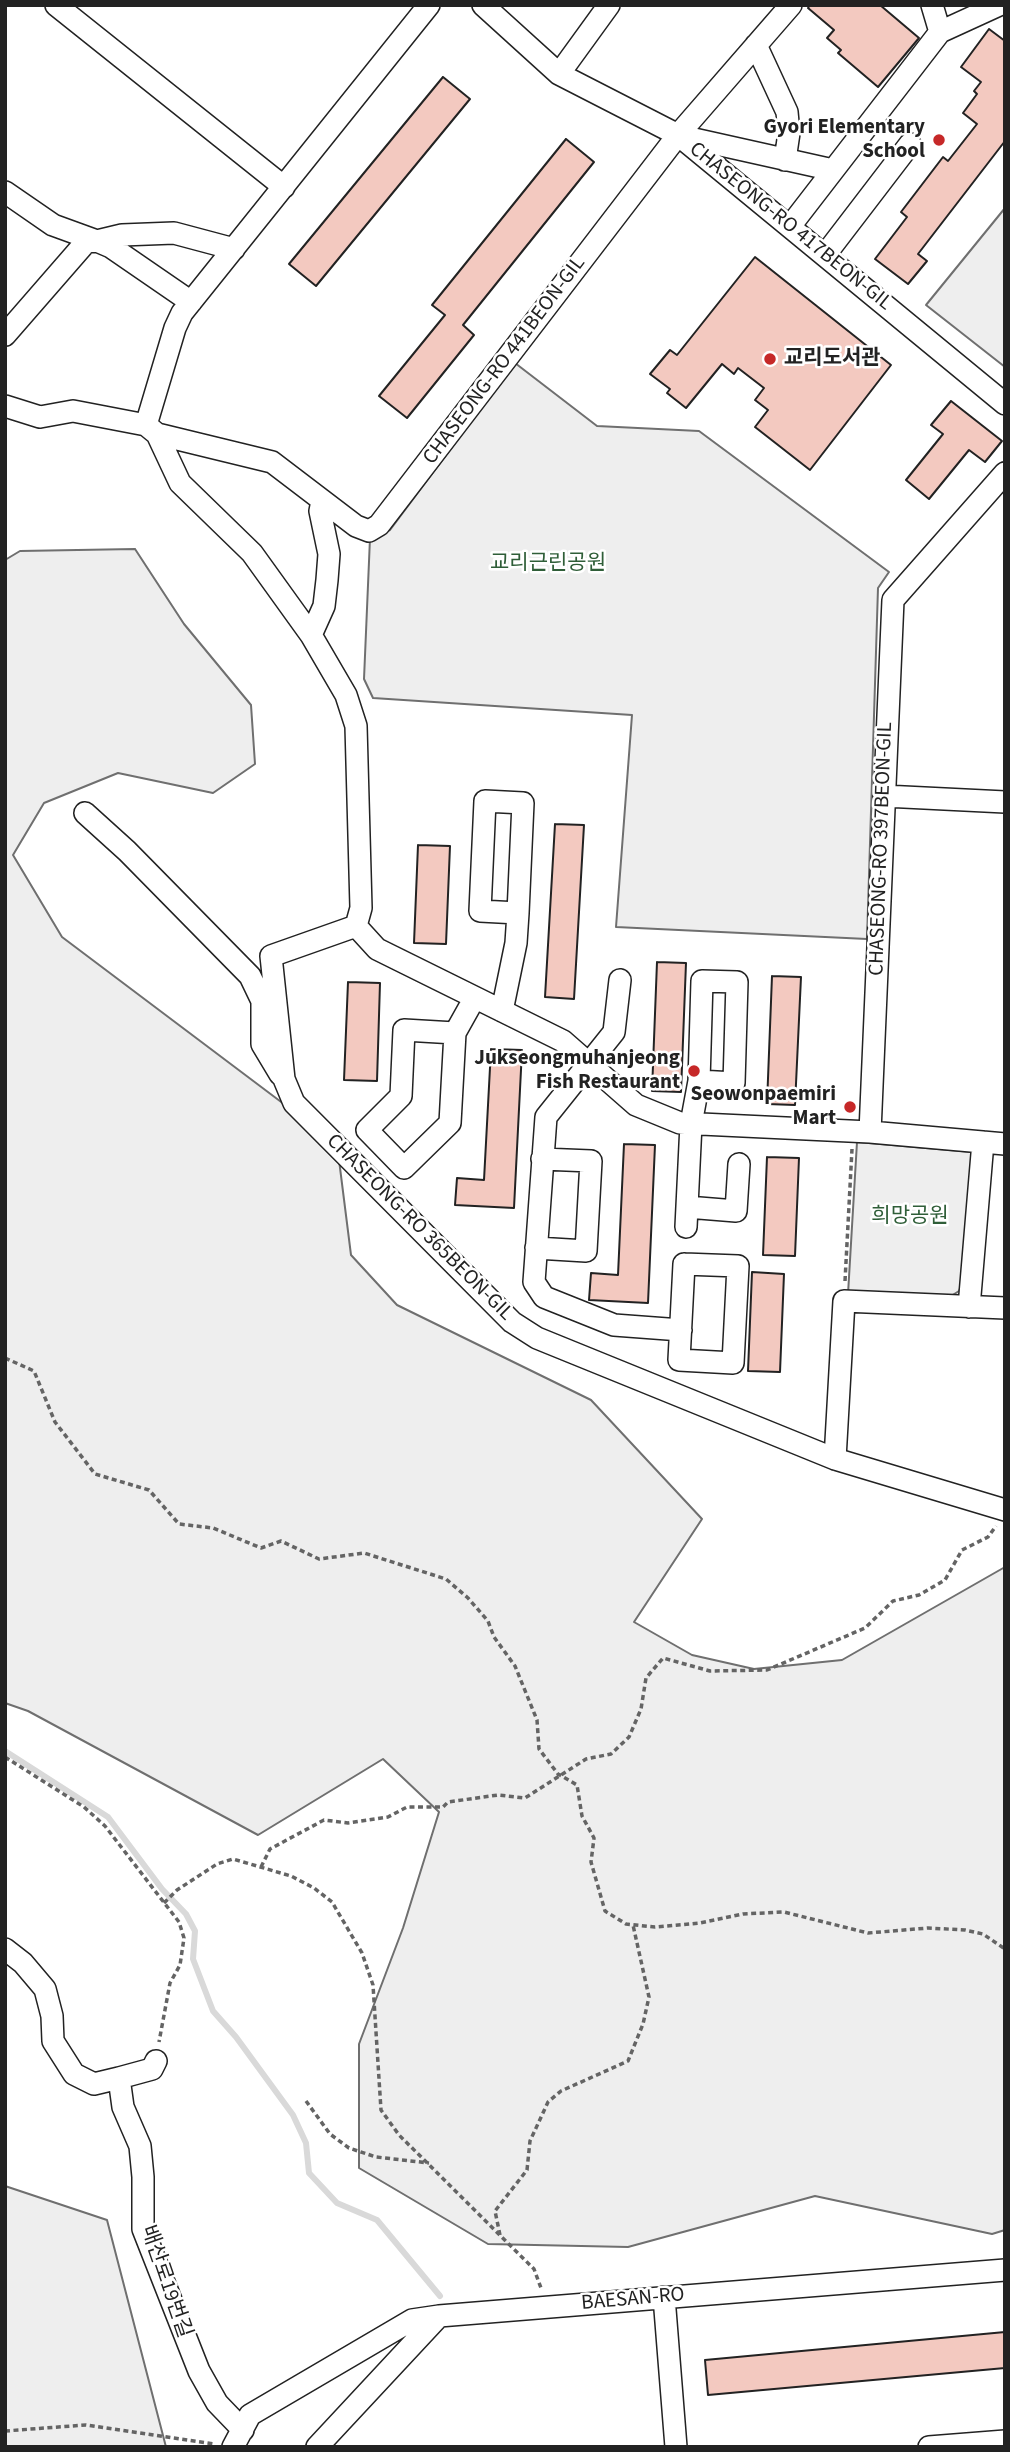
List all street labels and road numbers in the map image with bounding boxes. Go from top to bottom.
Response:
street label: CHASEONG-RO 417BEON-GIL [683,137,897,317]
street label: CHASEONG-RO 441BEON-GIL [419,252,591,470]
street label: CHASEONG-RO 397BEON-GIL [865,722,899,976]
street label: CHASEONG-RO 365BEON-GIL [320,1129,518,1327]
street label: 배산로19번길 [134,2222,196,2342]
street label: BAESAN-RO [580,2283,686,2317]

